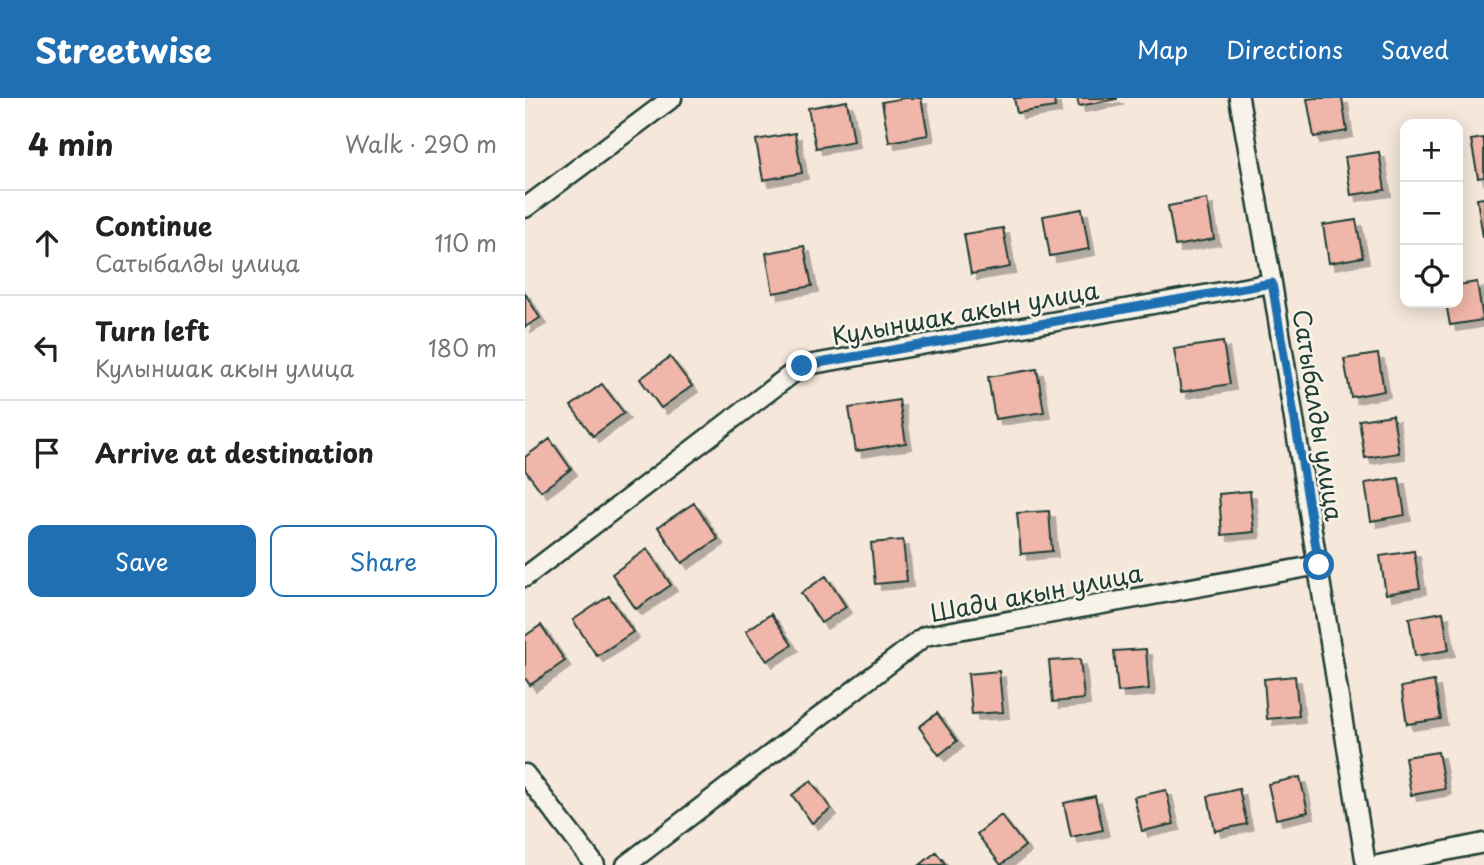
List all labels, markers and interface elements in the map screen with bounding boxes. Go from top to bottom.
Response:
text: Streetwise [35,24,212,74]
text: Map [1137,31,1188,67]
text: Directions [1226,31,1343,67]
text: Saved [1381,31,1449,67]
map controls [1400,119,1463,308]
button: + [1400,119,1463,182]
text: 4 min [28,121,114,166]
text: Walk · 290 m [345,126,497,161]
button: − [1400,182,1463,245]
text: Continue [95,206,212,245]
icon: ahead [28,224,66,262]
text: 110 m [435,225,497,260]
text: Сатыбалды улица [95,245,300,280]
button: locate [1400,245,1463,308]
street label: Кулыншак акын улица [829,271,1101,353]
street label: Сатыбалды улица [1285,307,1353,523]
text: Turn left [95,311,210,350]
icon: left [28,329,66,367]
text: 180 m [428,330,497,365]
text: Кулыншак акын улица [95,350,354,385]
route end [786,350,817,381]
text: Arrive at destination [95,433,374,472]
icon: arrive [28,434,66,472]
button: Save [28,525,256,597]
button: Share [270,525,497,597]
route start [1303,549,1334,580]
street label: Шади акын улица [927,554,1145,630]

